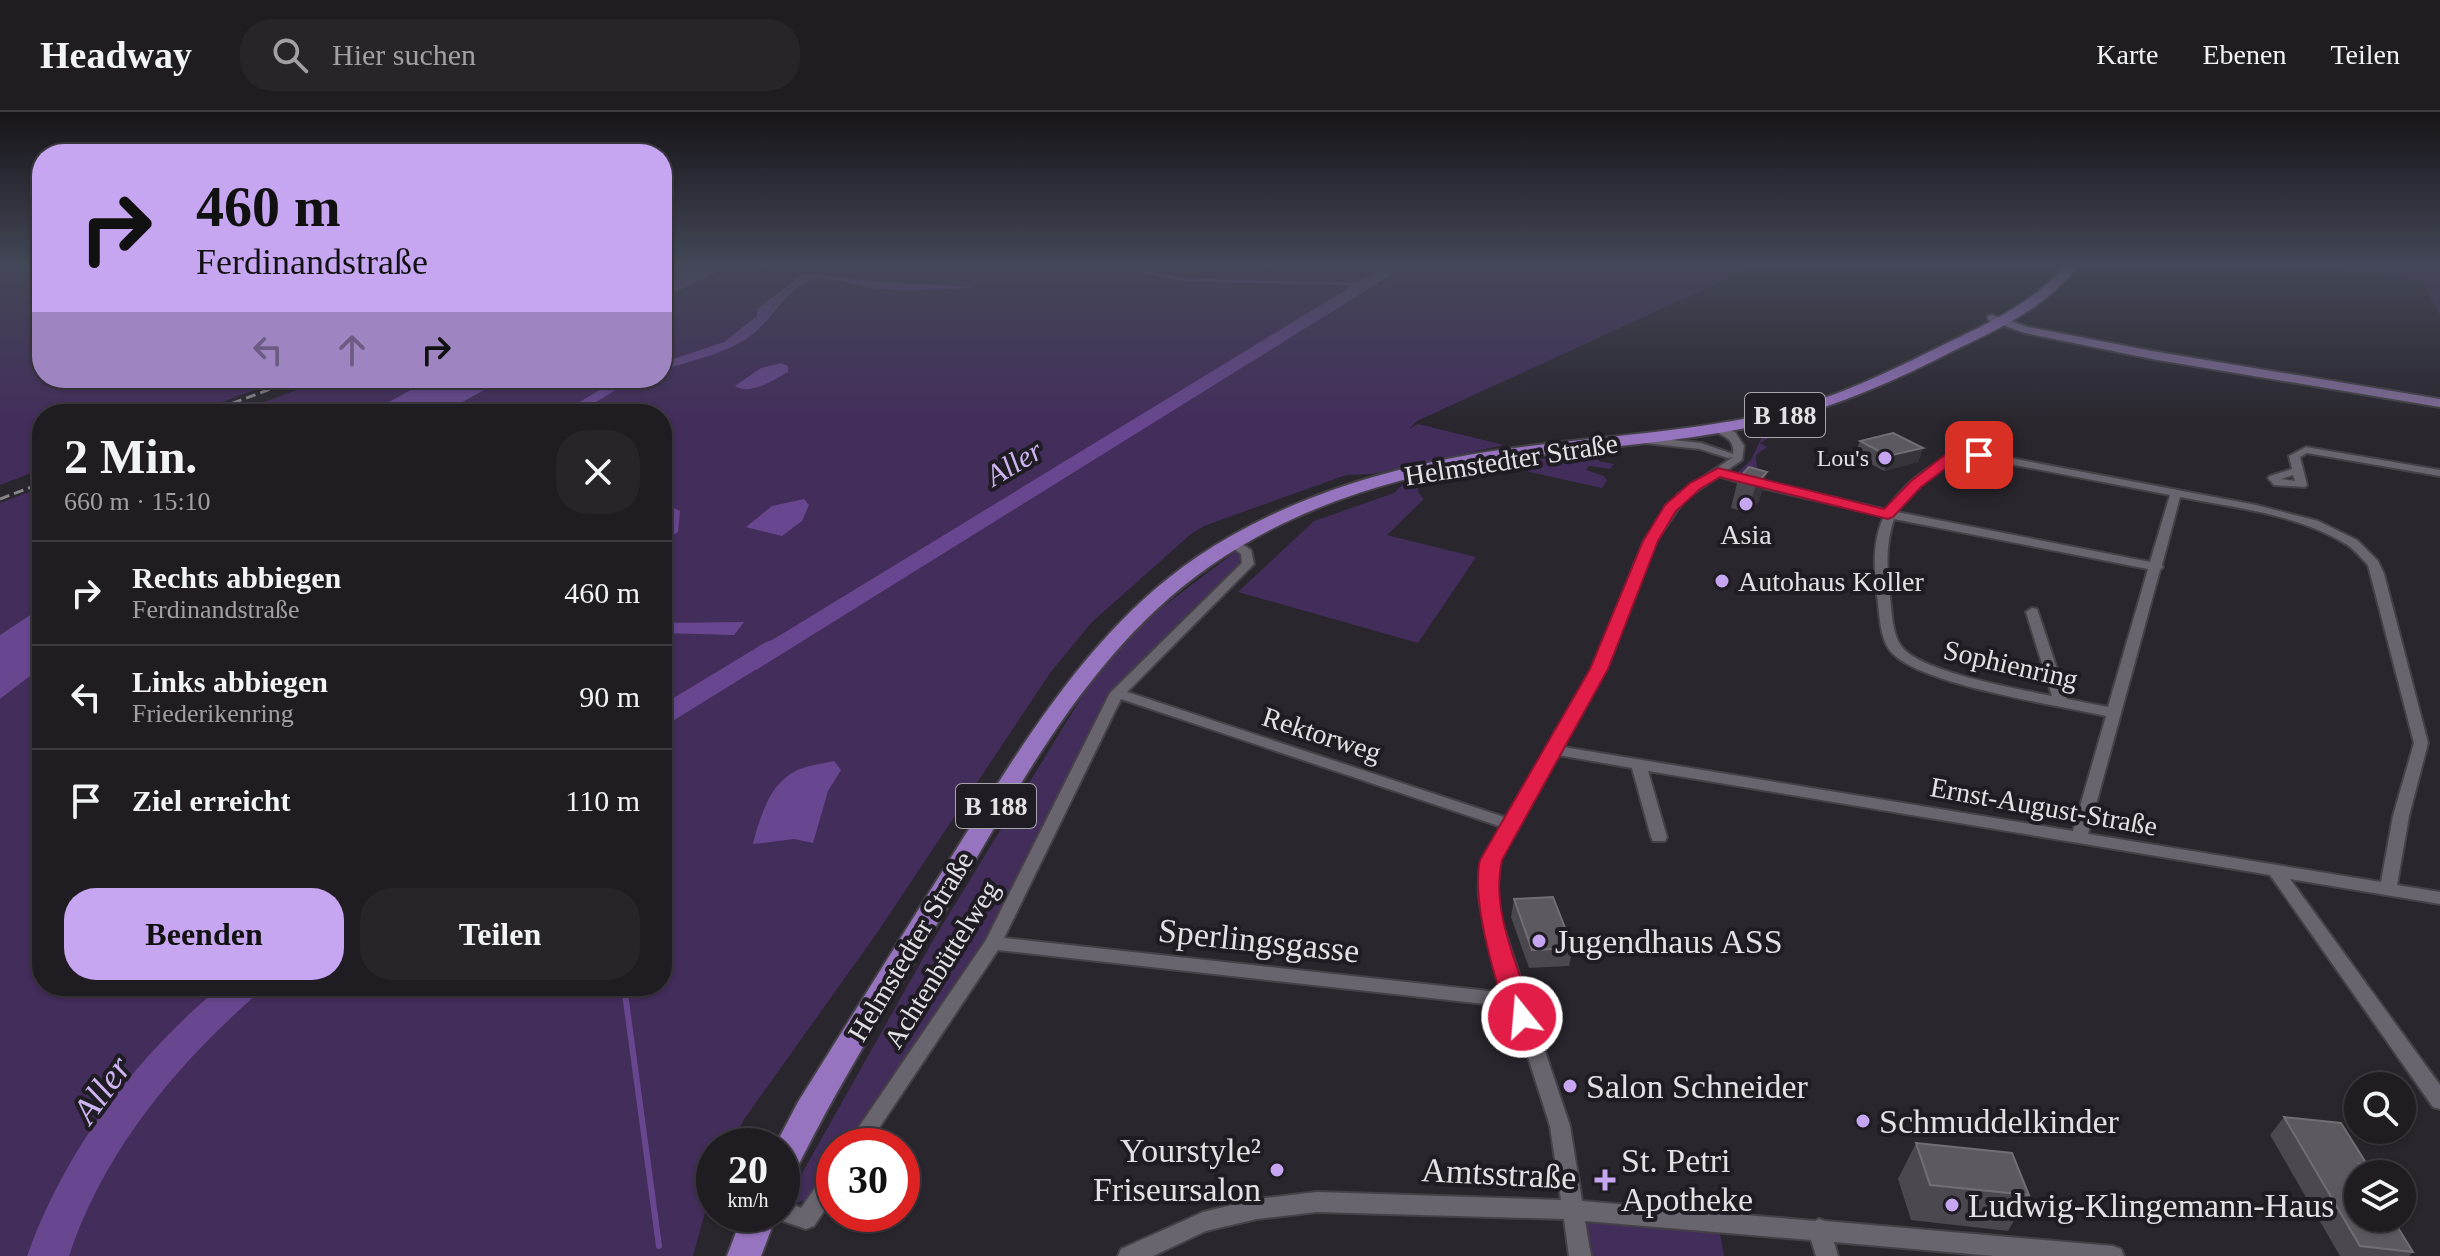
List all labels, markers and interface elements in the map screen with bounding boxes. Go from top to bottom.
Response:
search box [240,19,800,91]
icon: search [268,33,312,77]
text: Headway [40,34,192,76]
text: Hier suchen [332,38,476,71]
text: Karte [2096,39,2158,70]
text: Ebenen [2202,39,2286,70]
text: Teilen [2330,39,2400,70]
icon: right [64,176,168,280]
text: 460 m [196,176,341,238]
text: Ferdinandstraße [196,242,428,282]
icon: left [246,328,290,372]
icon: ahead [330,328,374,372]
icon: right [414,328,458,372]
road number: B 188 [1745,393,1825,437]
pin [1945,421,2013,489]
street label: Helmstedter Straße [1402,427,1620,492]
text: 2 Min. [64,430,197,483]
button: close [556,430,640,514]
water label: Aller [978,433,1048,493]
icon: arrive [1957,433,2001,477]
place label: Lou's [1817,445,1869,471]
marker: Lou's [1876,449,1894,467]
text: 660 m · 15:10 [64,487,211,516]
marker: Asia [1737,495,1755,513]
place label: Asia [1720,519,1772,550]
text: Rechts abbiegen [132,561,341,594]
place label: Autohaus Koller [1738,566,1925,597]
icon: right [64,571,108,615]
marker: Autohaus Koller [1713,572,1731,590]
text: 460 m [564,576,640,609]
text: Ferdinandstraße [132,595,300,624]
street label: Sophienring [1941,634,2081,695]
text: Links abbiegen [132,665,328,698]
icon: left [64,675,108,719]
text: 90 m [579,680,640,713]
text: Friederikenring [132,699,294,728]
street label: Rektorweg [1259,701,1385,768]
street label: Ernst-August-Straße [1928,771,2160,842]
icon: arrive [64,779,108,823]
text: Ziel erreicht [132,784,291,817]
text: 110 m [565,784,640,817]
road number: B 188 [956,784,1036,828]
street label: Helmstedter Straße [842,846,979,1047]
street label: Achtenbüttelweg [878,875,1005,1054]
button: Beenden [64,888,344,980]
button: Teilen [360,888,640,980]
street label: Sperlingsgasse [1157,912,1361,969]
place label: Jugendhaus ASS [1555,923,1783,960]
marker: Jugendhaus ASS [1530,932,1548,950]
position arrow [1480,975,1564,1059]
water label: Aller [63,1048,140,1132]
place label: Salon Schneider [1586,1068,1809,1105]
map controls [2344,1072,2416,1232]
button: search [2344,1072,2416,1144]
marker: Salon Schneider [1561,1077,1579,1095]
place label: Schmuddelkinder [1879,1103,2120,1140]
marker: Schmuddelkinder [1854,1112,1872,1130]
speed limit sign: 30 [816,1128,920,1232]
place label: Yourstyle² Friseursalon [1093,1132,1261,1208]
place label: St. Petri Apotheke [1621,1142,1753,1218]
text: 20 [728,1147,768,1192]
street label: Amtsstraße [1421,1151,1577,1196]
button: layers [2344,1160,2416,1232]
marker: Yourstyle² Friseursalon [1268,1161,1286,1179]
marker: St. Petri Apotheke [1596,1171,1614,1189]
place label: Ludwig-Klingemann-Haus [1968,1187,2334,1224]
text: km/h [727,1189,769,1211]
marker: Ludwig-Klingemann-Haus [1943,1196,1961,1214]

